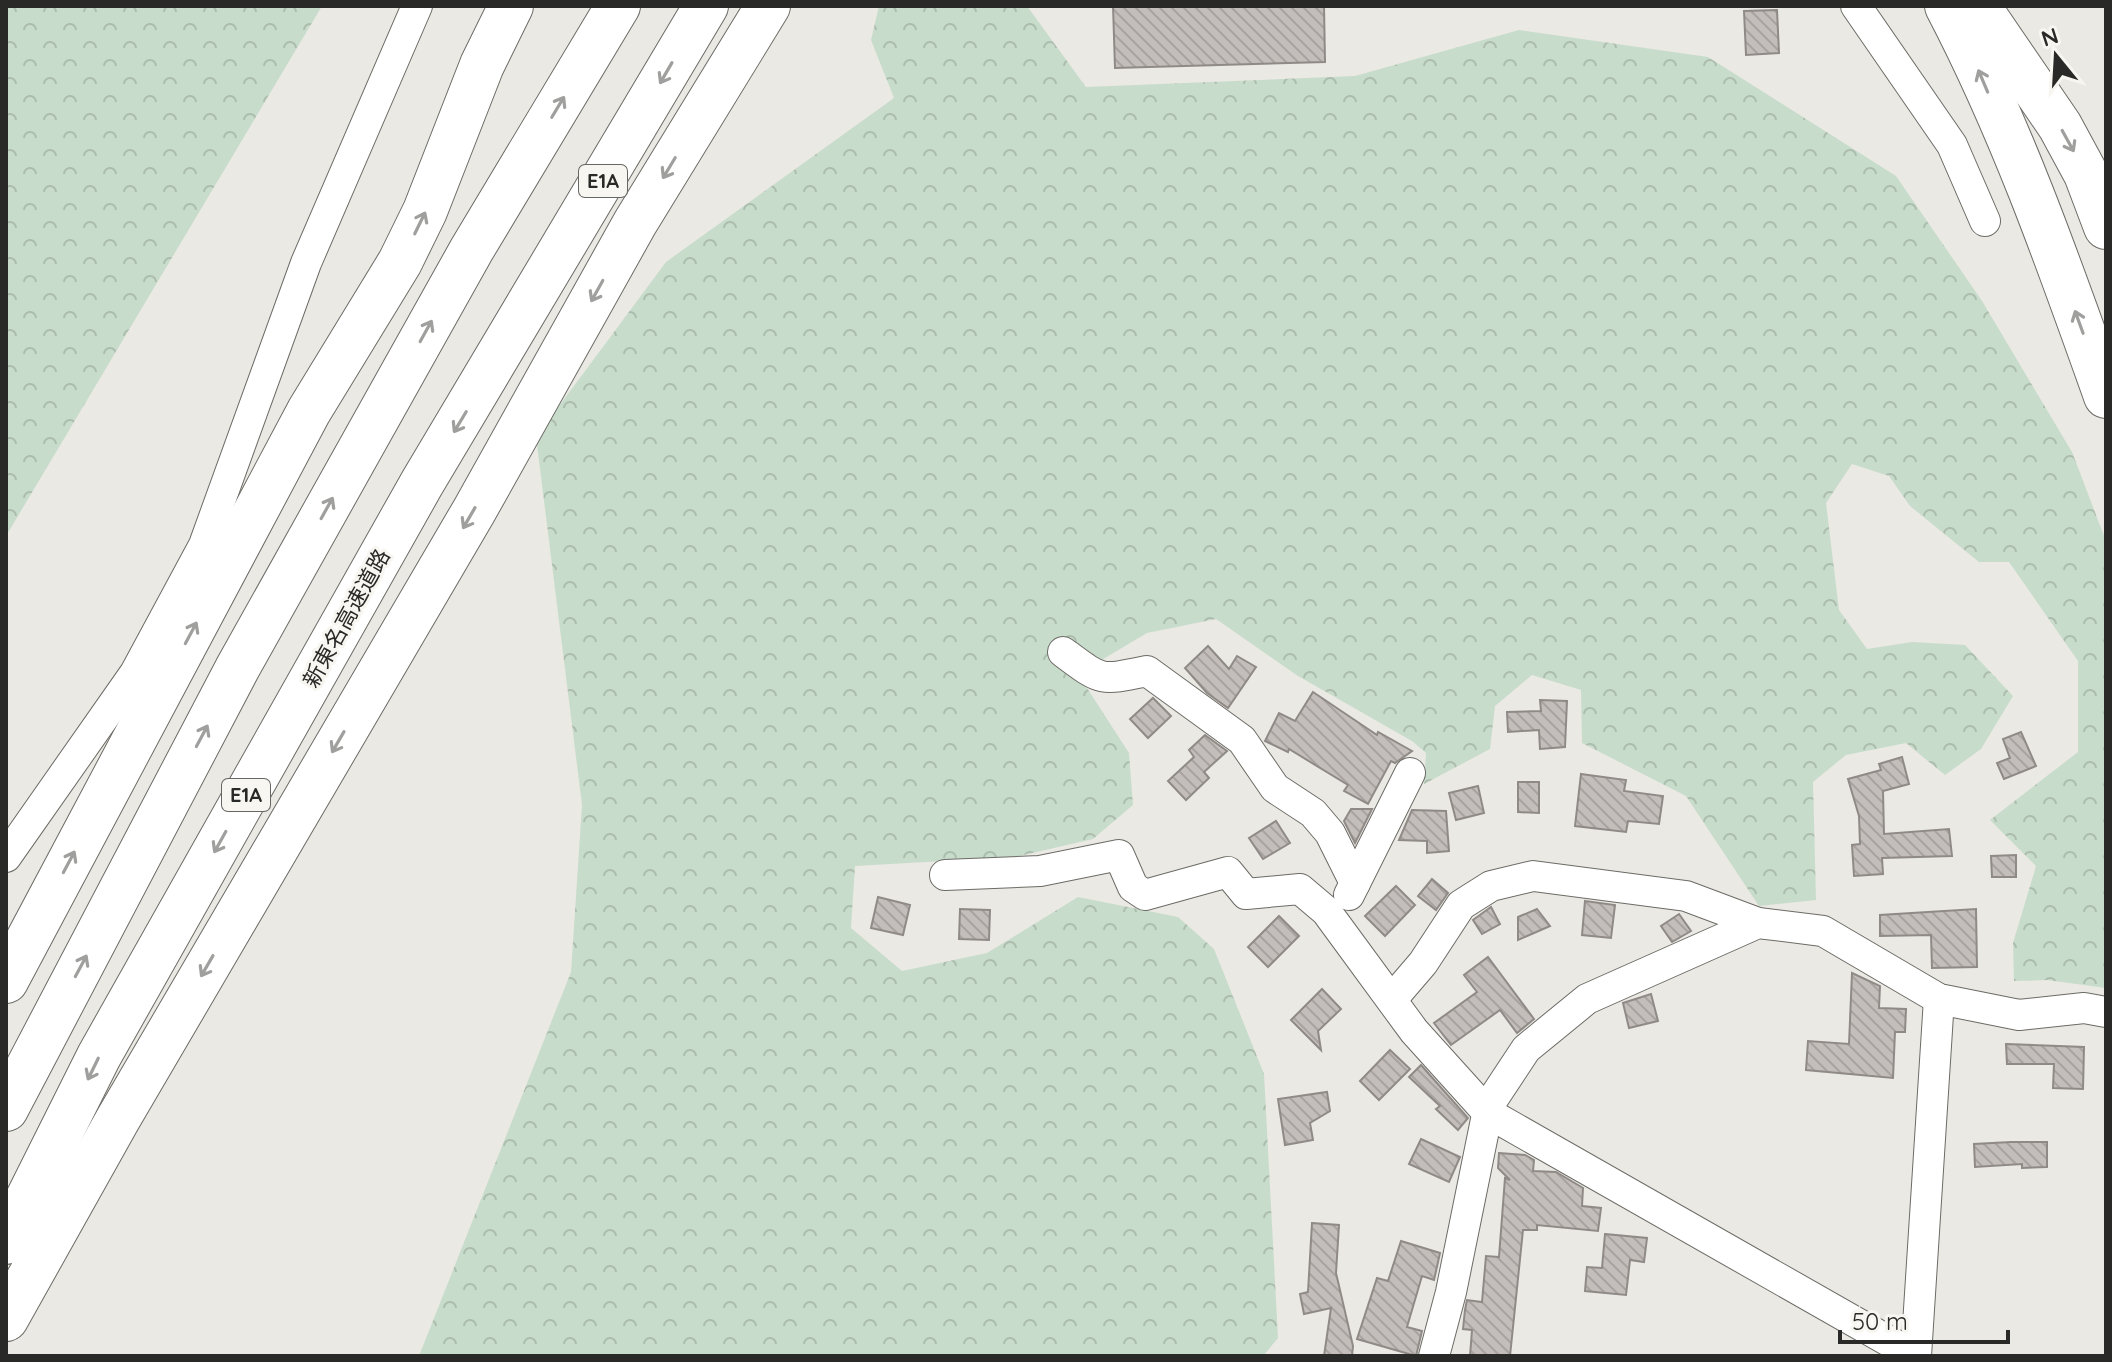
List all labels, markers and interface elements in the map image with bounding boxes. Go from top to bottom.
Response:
north arrow [2016,16,2096,96]
text: N [2038,21,2062,53]
one-way arrow [658,61,674,84]
one-way arrow [1975,69,1990,94]
one-way arrow [550,96,566,119]
one-way arrow [2061,128,2076,152]
one-way arrow [661,156,677,179]
road number: E1A [579,165,627,197]
one-way arrow [413,212,428,235]
one-way arrow [589,279,605,302]
one-way arrow [2071,310,2086,335]
one-way arrow [418,320,434,343]
one-way arrow [451,410,467,433]
one-way arrow [320,497,336,520]
one-way arrow [461,506,477,529]
street label: 新東名高速道路 [296,544,396,692]
one-way arrow [183,621,199,645]
one-way arrow [195,724,211,748]
one-way arrow [330,730,346,753]
road number: E1A [222,779,270,811]
one-way arrow [212,830,228,853]
one-way arrow [61,851,77,875]
one-way arrow [74,954,90,978]
one-way arrow [199,954,215,977]
one-way arrow [84,1057,100,1081]
scale bar [1840,1294,2008,1344]
text: 50 m [1852,1306,1908,1336]

